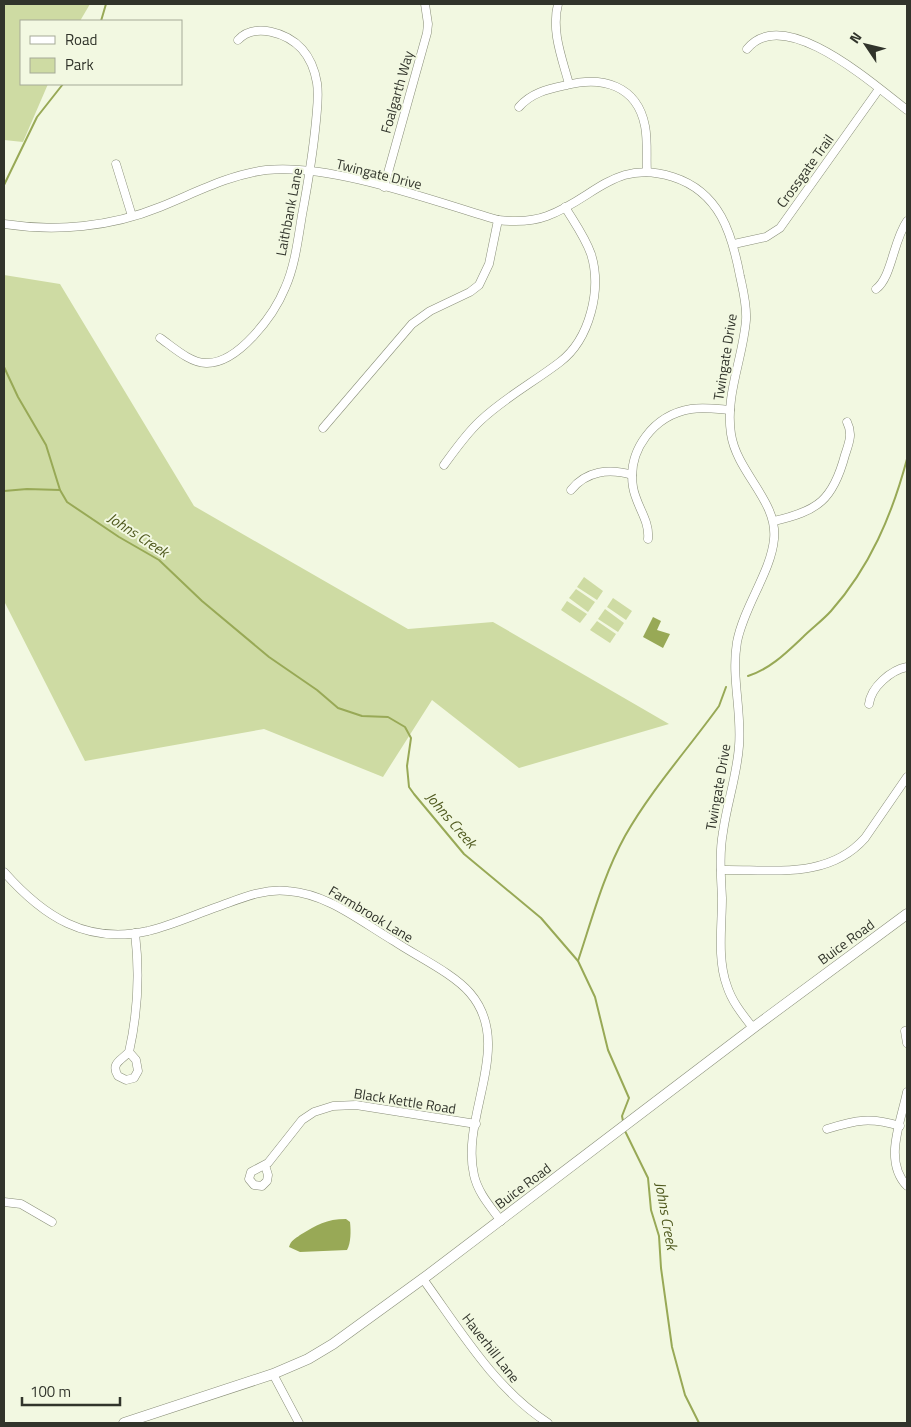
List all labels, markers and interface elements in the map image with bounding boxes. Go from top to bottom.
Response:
legend [20,20,182,85]
north arrow [841,20,891,70]
text: N [844,27,866,47]
text: Road [65,28,97,51]
street label: Foalgarth Way [375,48,418,136]
text: Park [65,53,94,76]
street label: Crossgate Trail [771,130,838,212]
street label: Twingate Drive [334,153,424,194]
street label: Laithbank Lane [270,166,307,258]
street label: Twingate Drive [707,312,742,402]
water label: Johns Creek [103,506,175,564]
street label: Twingate Drive [700,742,735,832]
water label: Johns Creek [420,786,484,855]
street label: Farmbrook Lane [325,880,418,947]
street label: Buice Road [813,914,878,969]
street label: Black Kettle Road [353,1082,458,1119]
street label: Buice Road [490,1157,555,1214]
water label: Johns Creek [649,1180,684,1254]
street label: Haverhill Lane [457,1308,525,1387]
scale bar [22,1374,120,1406]
text: 100 m [30,1380,71,1403]

